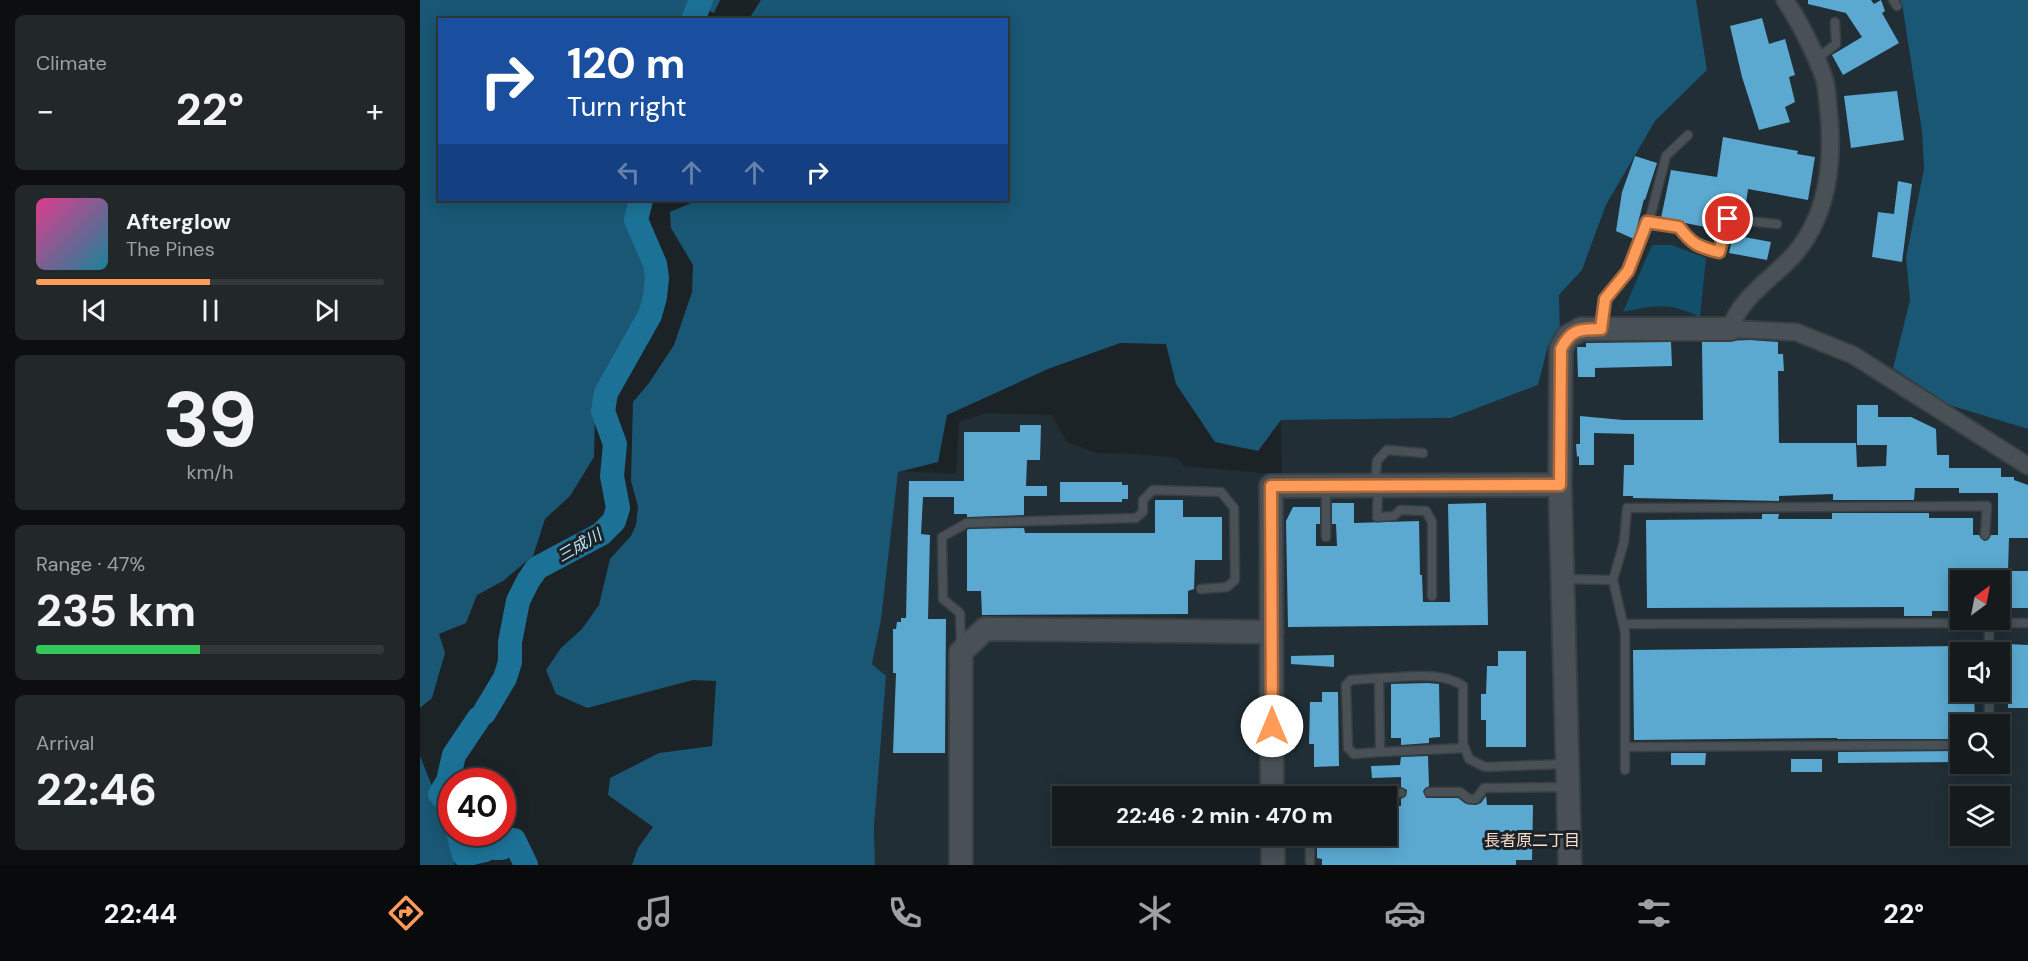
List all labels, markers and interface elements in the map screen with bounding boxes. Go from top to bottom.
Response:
text: 120 m [567,36,685,91]
icon: right [468,42,546,120]
text: Climate [36,50,107,76]
text: 22° [176,80,244,139]
text: − [36,89,54,132]
text: + [366,89,384,132]
text: Turn right [567,89,687,124]
icon: left [612,156,645,189]
icon: ahead [675,156,708,189]
icon: ahead [738,156,771,189]
icon: right [801,156,834,189]
pin [1702,193,1753,244]
icon: arrive [1711,202,1744,235]
text: Afterglow [126,207,231,236]
text: The Pines [126,236,215,262]
icon: previous [78,294,111,327]
icon: pause [194,294,227,327]
icon: next [310,294,343,327]
text: 39 [163,369,257,470]
text: km/h [186,459,234,485]
water label: 三成川 [553,523,607,567]
text: Range · 47% [36,551,145,577]
north arrow [1950,570,2010,630]
map controls [1950,570,2010,846]
text: 235 km [36,581,196,640]
button: sound [1950,642,2010,702]
position arrow [1240,694,1304,758]
button: search [1950,714,2010,774]
text: Arrival [36,730,94,756]
text: 22:46 [36,760,157,819]
speed limit sign: 40 [438,768,516,846]
button: layers [1950,786,2010,846]
text: 22:46 · 2 min · 470 m [1116,801,1333,830]
district label: 長者原二丁目 [1484,830,1580,851]
icon: directions [385,892,427,934]
icon: music [634,892,676,934]
icon: phone [884,892,926,934]
icon: climate [1134,892,1176,934]
icon: car [1384,892,1426,934]
icon: filters [1633,892,1675,934]
text: 22:44 [104,896,177,931]
text: 22° [1883,896,1924,931]

